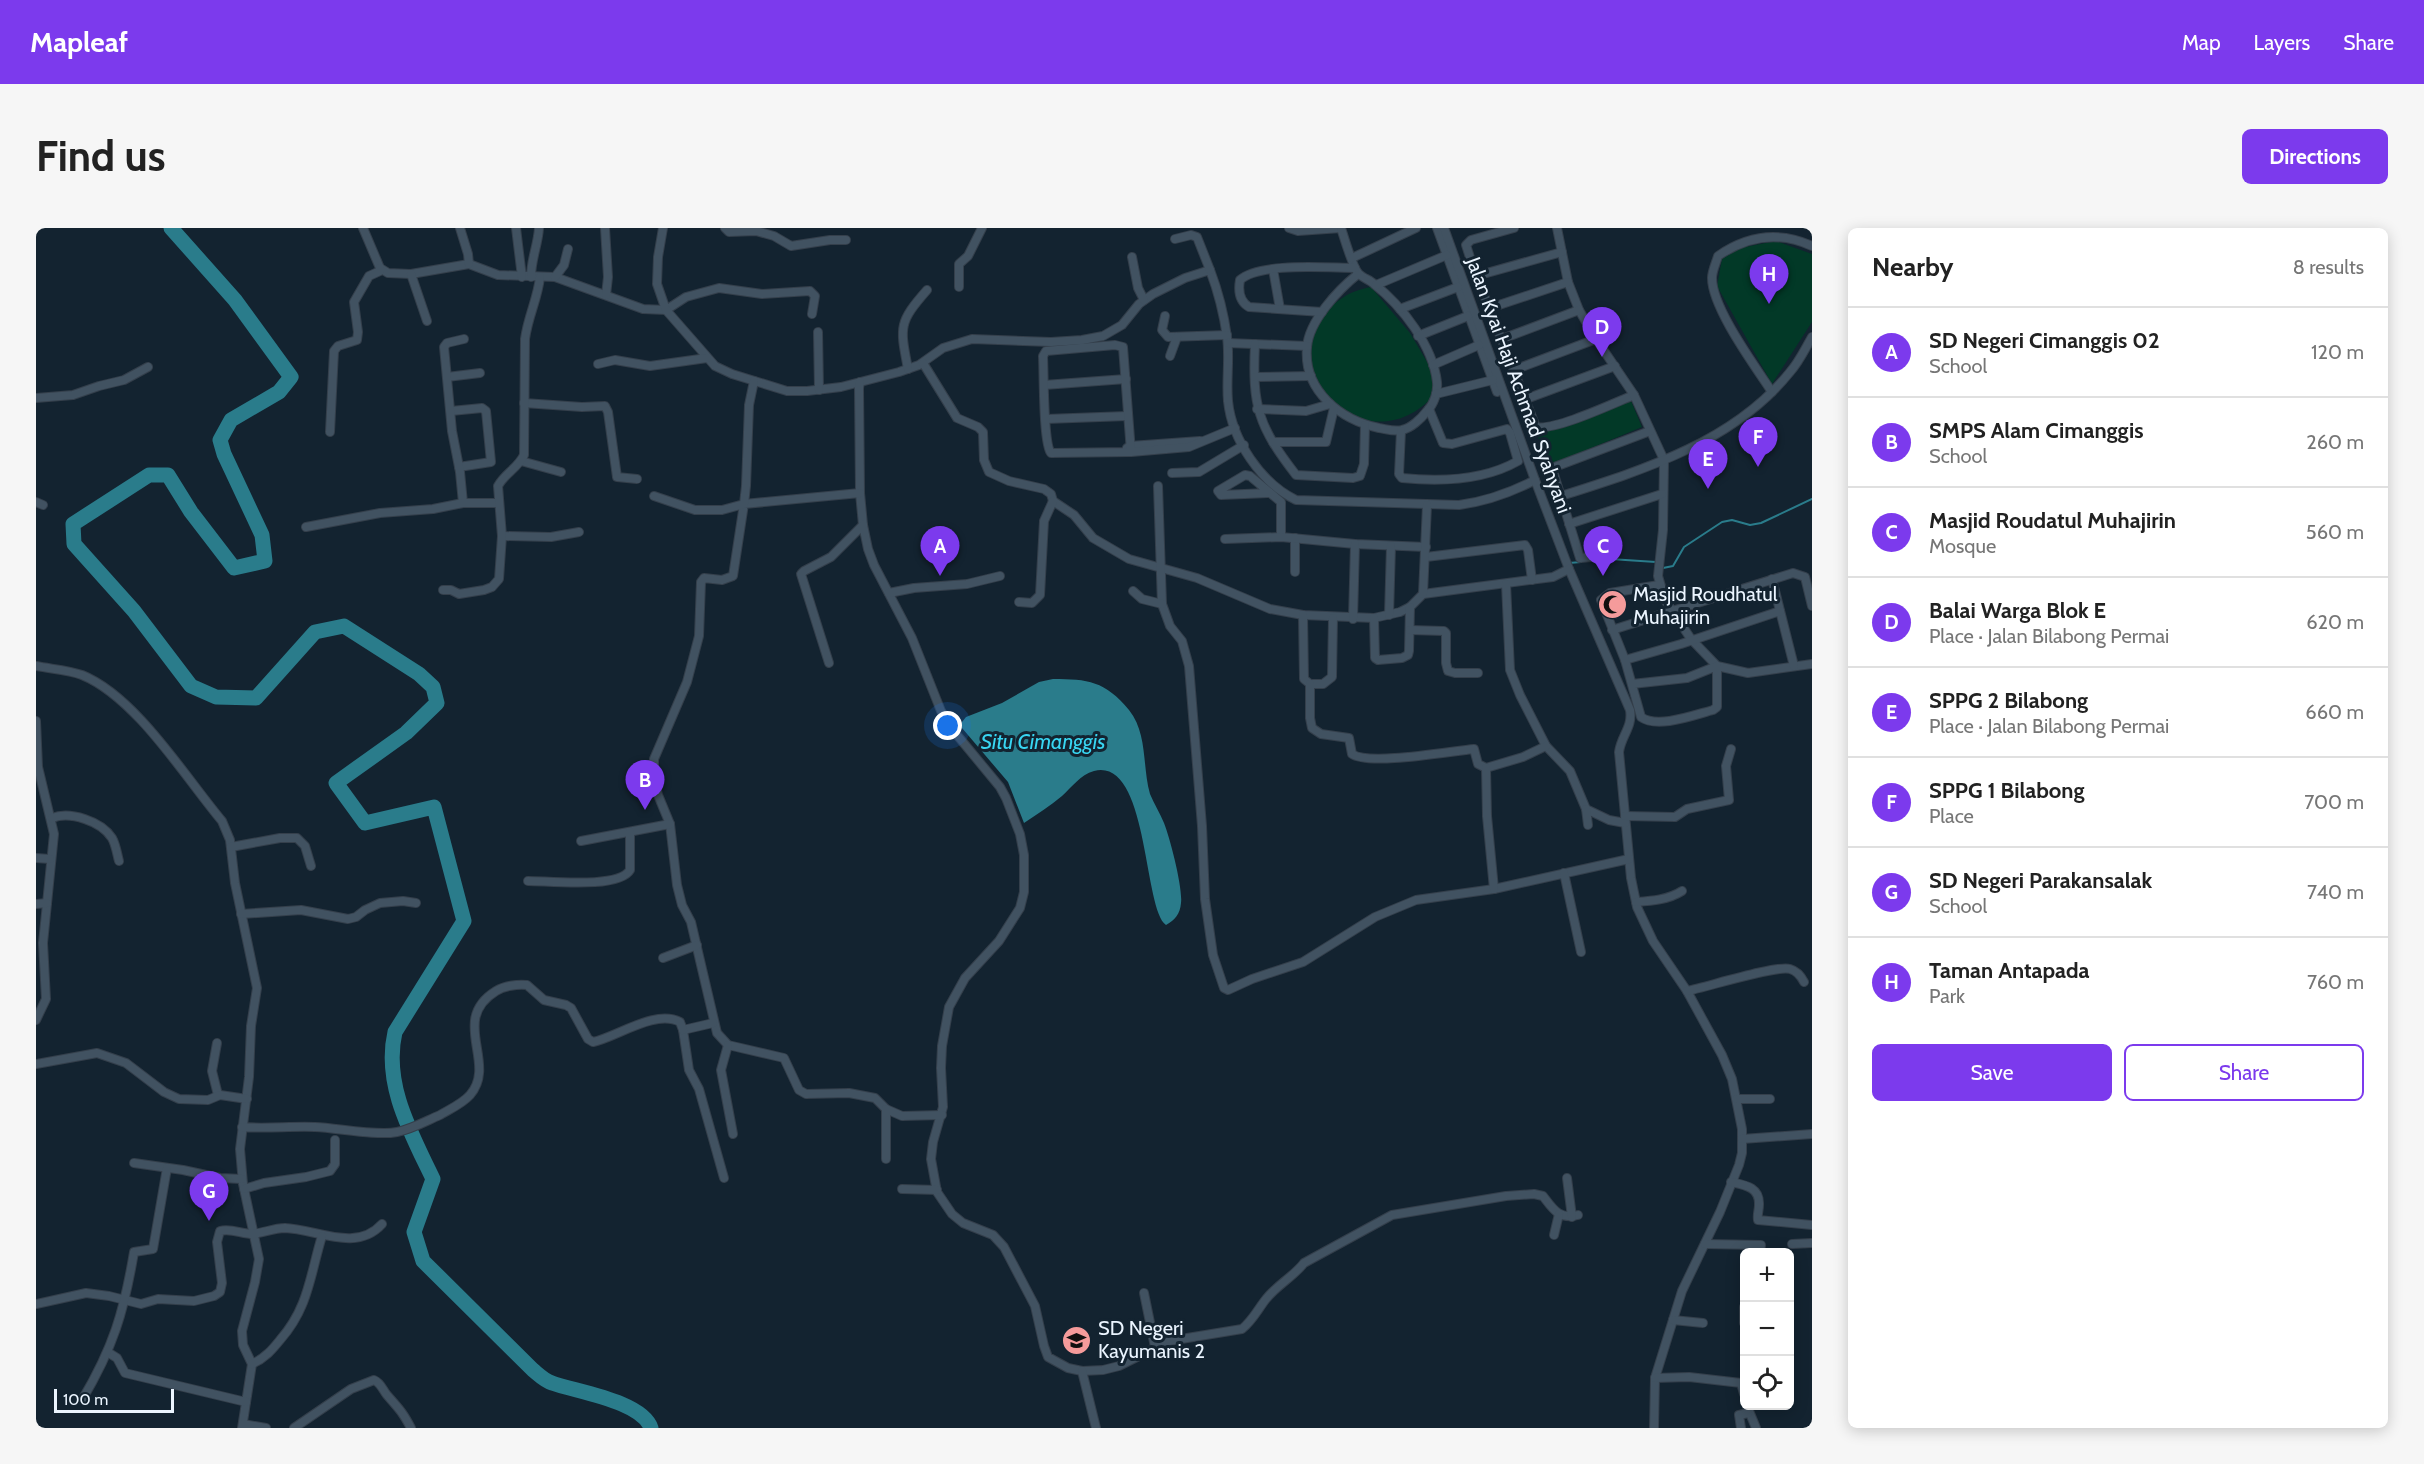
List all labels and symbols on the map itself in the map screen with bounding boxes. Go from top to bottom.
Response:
street label: Jalan Kyai Haji Achmad Syahyani [1461,253,1577,516]
pin: H [1750,254,1788,304]
pin: D [1582,308,1622,357]
pin: F [1738,418,1778,467]
pin: E [1688,440,1728,489]
pin: A [920,526,960,576]
pin: C [1584,526,1622,576]
place label: Masjid Roudhatul Muhajirin [1633,582,1778,629]
mosque icon: Masjid Roudhatul Muhajirin [1596,589,1628,621]
your location [933,711,962,740]
water label: Situ Cimanggis [981,729,1105,754]
pin: B [626,760,664,810]
pin: G [190,1172,228,1221]
place label: SD Negeri Kayumanis 2 [1098,1316,1205,1363]
school or university icon: SD Negeri Kayumanis 2 [1061,1324,1093,1356]
scale bar [54,1386,174,1414]

